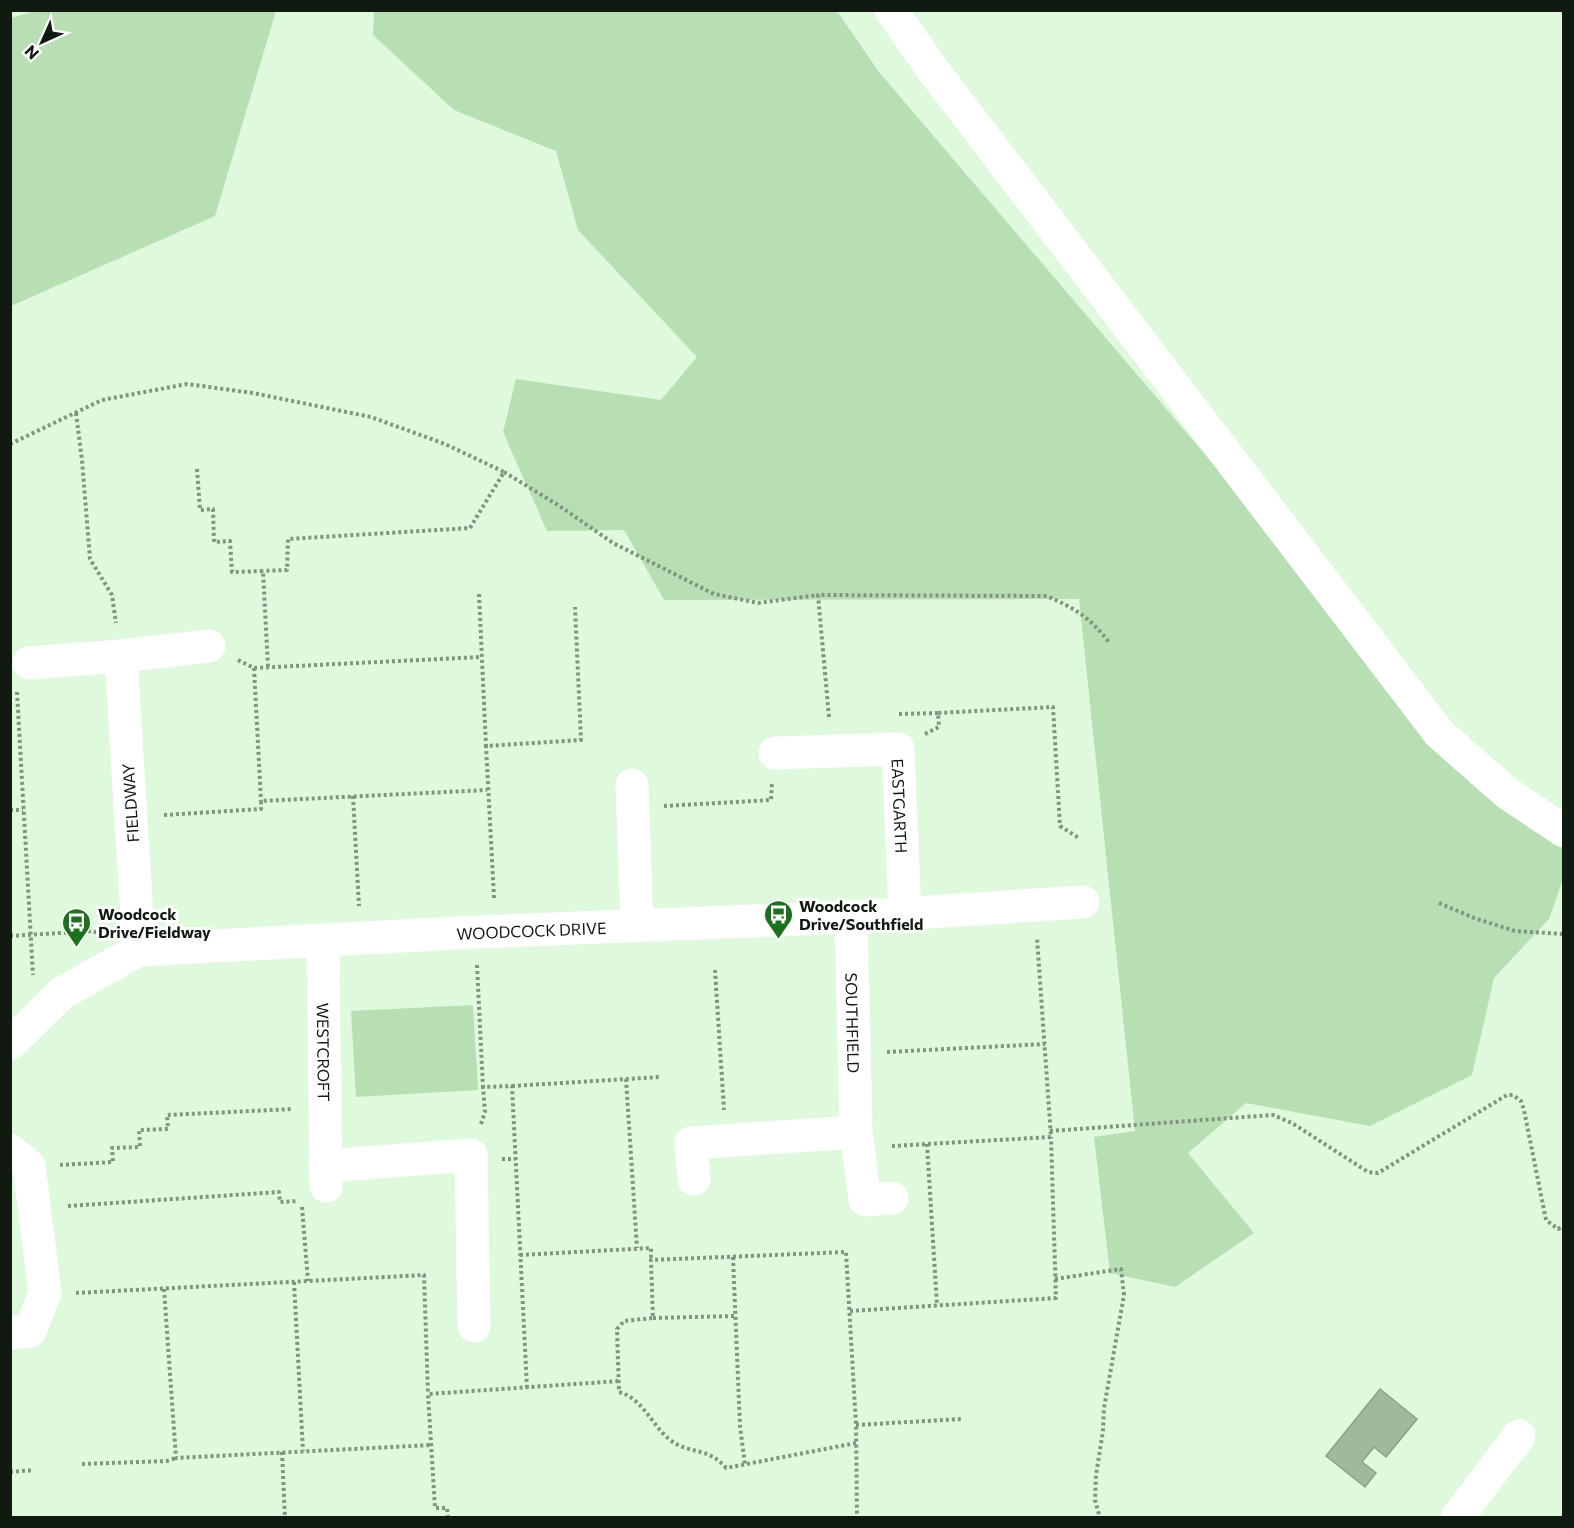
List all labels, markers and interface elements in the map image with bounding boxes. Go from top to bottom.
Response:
north arrow [12,12,72,72]
text: N [20,42,42,64]
street label: EASTGARTH [889,758,912,854]
street label: FIELDWAY [118,762,142,843]
place label: Woodcock Drive/Southfield [799,896,923,933]
bus stop icon: Woodcock Drive/Southfield [762,898,794,940]
place label: Woodcock Drive/Fieldway [98,904,211,941]
bus stop icon: Woodcock Drive/Fieldway [61,906,93,948]
street label: WOODCOCK DRIVE [456,917,607,943]
street label: SOUTHFIELD [843,972,864,1073]
street label: WESTCROFT [314,1003,334,1101]

